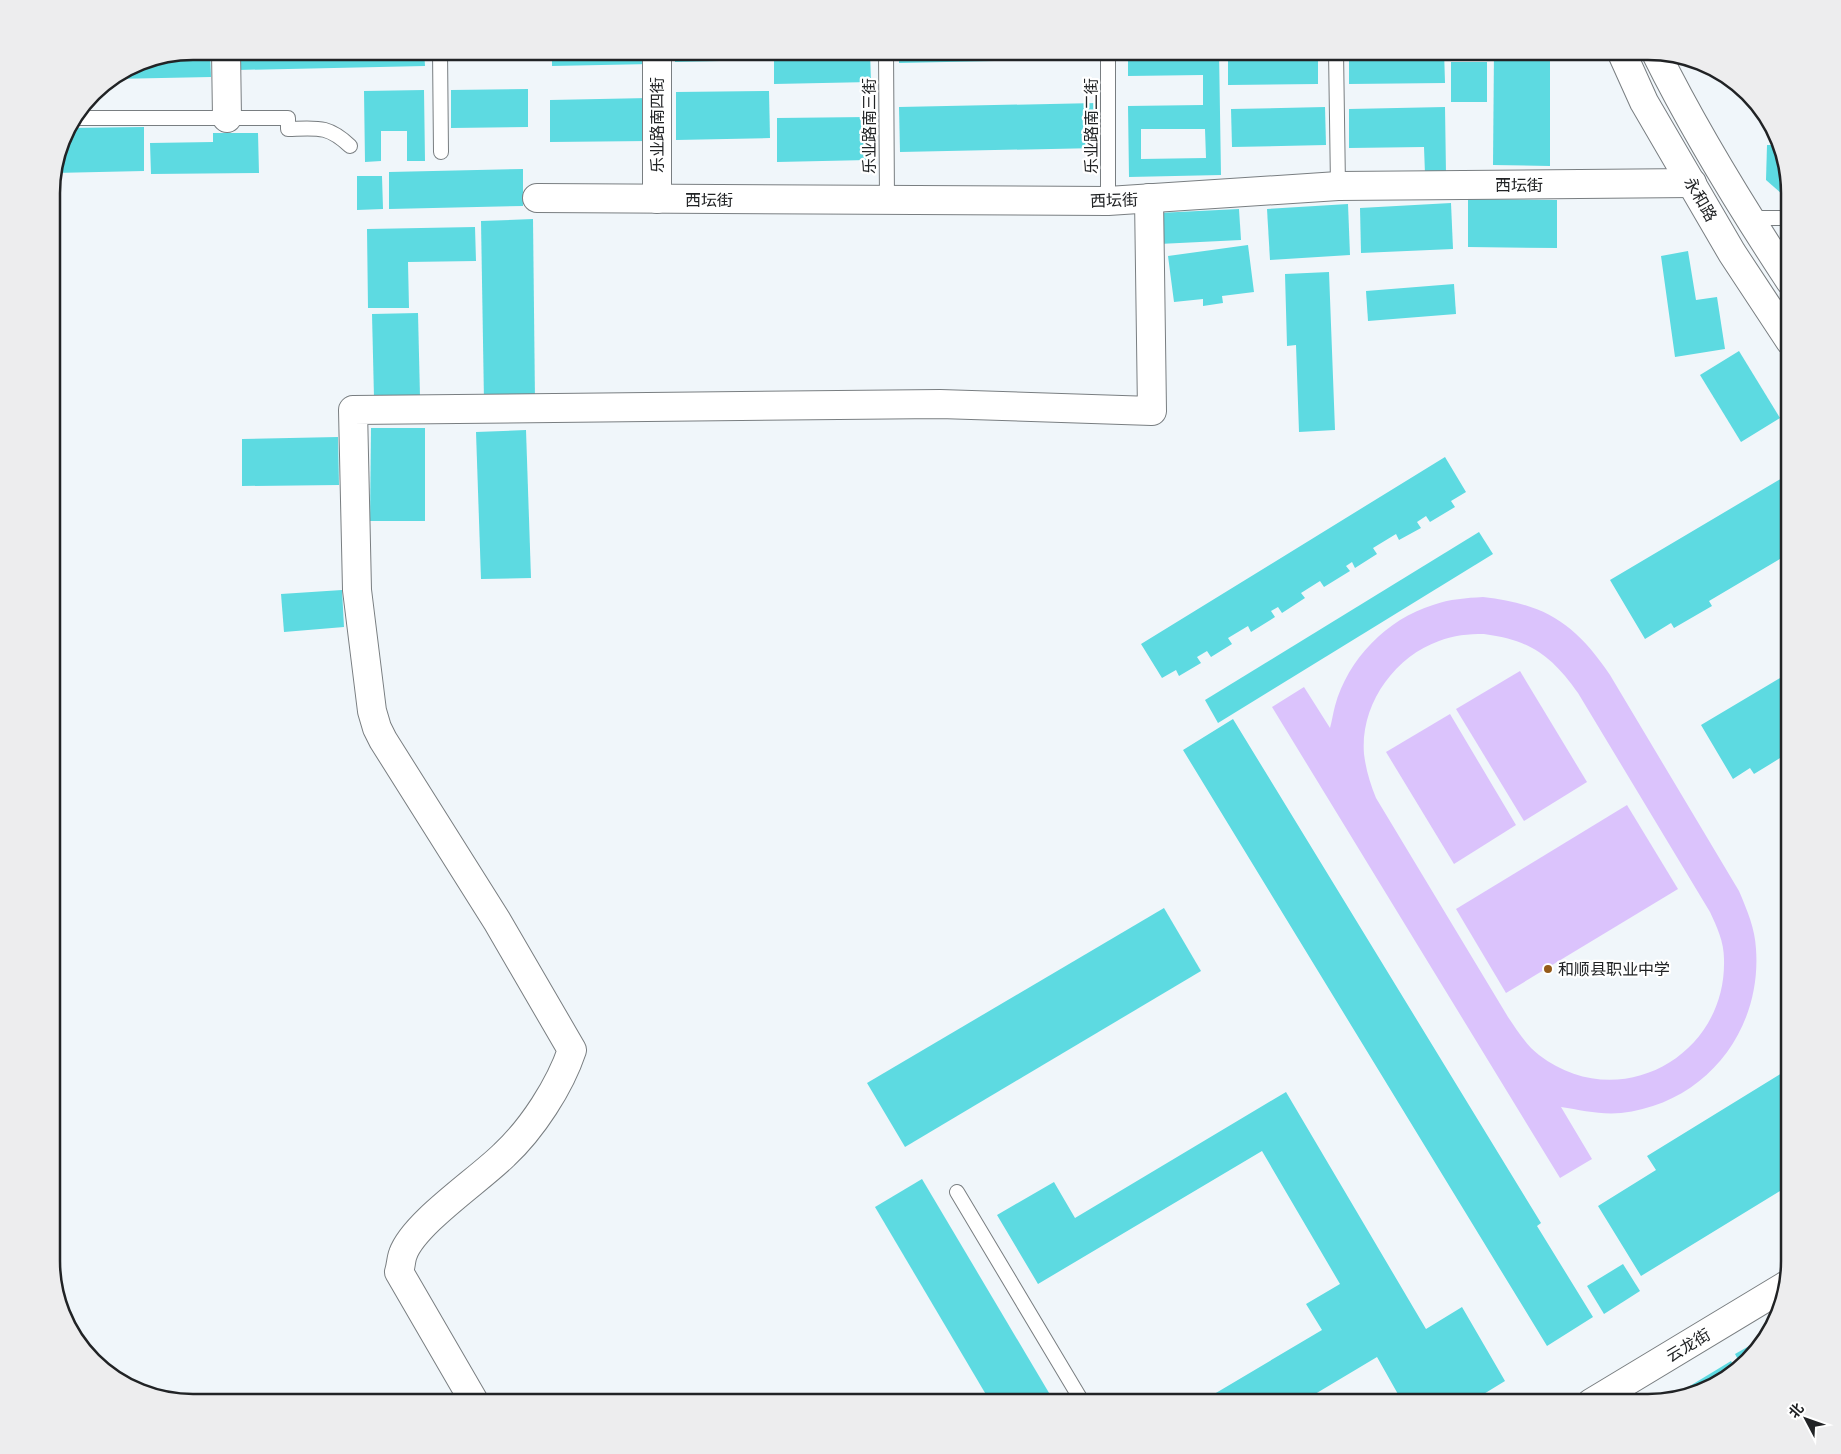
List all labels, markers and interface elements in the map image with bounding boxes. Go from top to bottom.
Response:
street label: 乐业路南四街 [648,77,666,173]
street label: 乐业路南三街 [860,78,878,174]
street label: 乐业路南二街 [1082,78,1100,174]
street label: 永和路 [1681,174,1721,224]
street label: 西坛街 [1495,176,1543,194]
street label: 西坛街 [1090,190,1138,210]
street label: 西坛街 [685,191,733,209]
place label: 和顺县职业中学 [1558,960,1670,978]
marker: 和顺县职业中学 [1542,963,1554,975]
street label: 云龙街 [1663,1325,1713,1365]
north arrow [1781,1394,1831,1444]
text: 北 [1786,1400,1807,1421]

